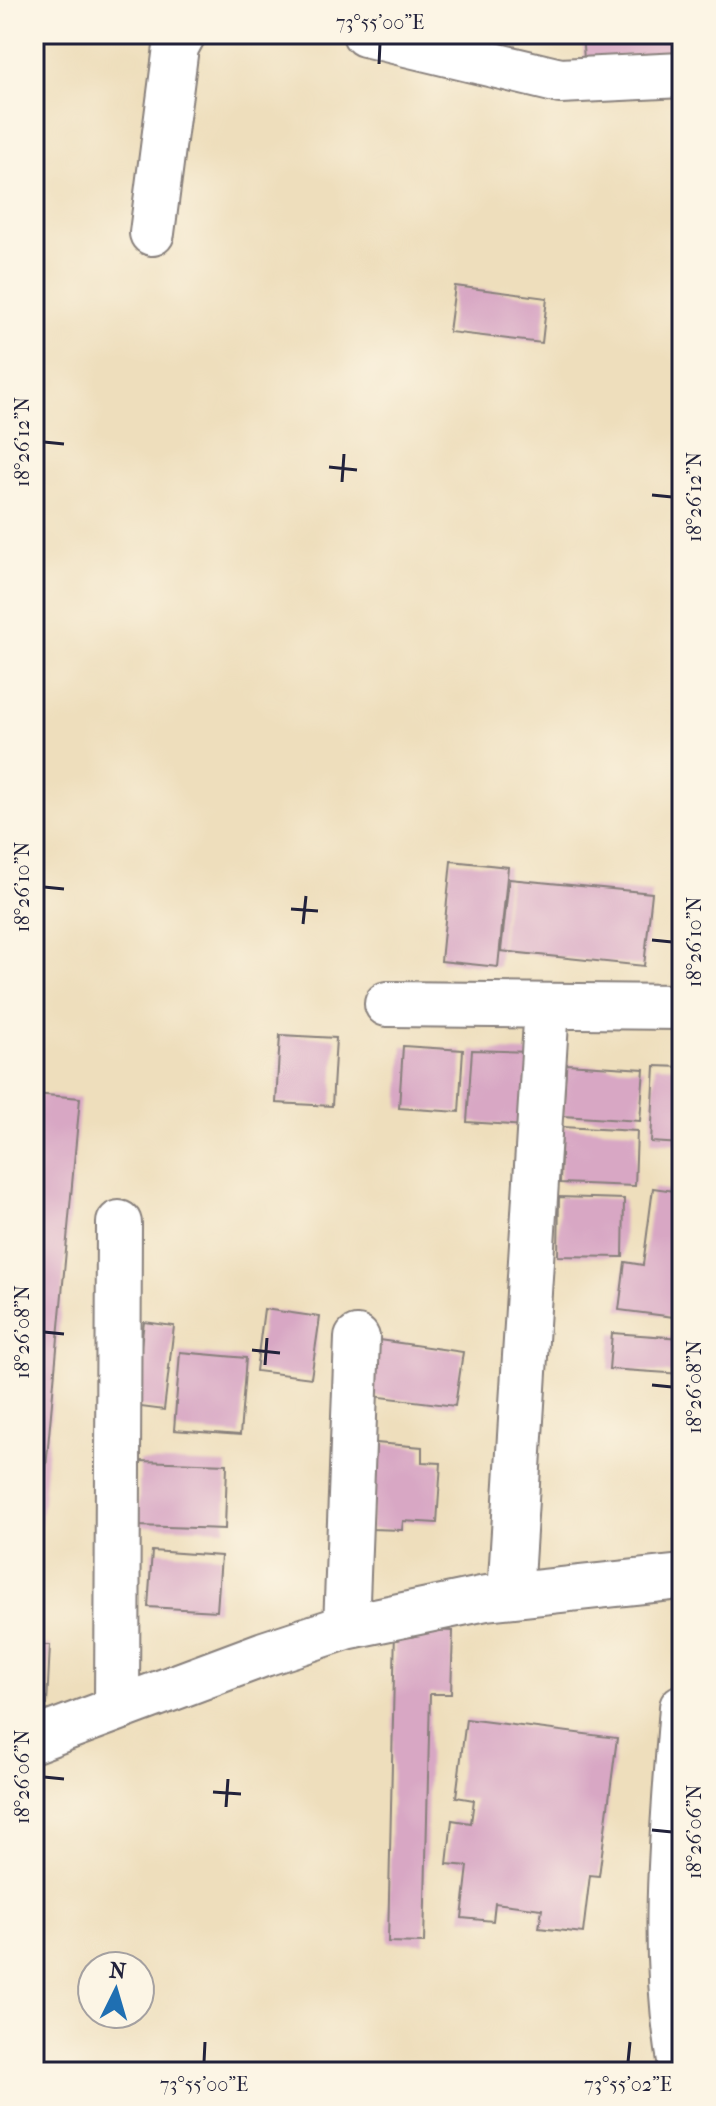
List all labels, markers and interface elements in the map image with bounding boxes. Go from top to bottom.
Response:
text: 73°55'00"E [336,11,424,34]
text: 18°26'12"N [11,397,34,487]
text: 18°26'12"N [683,452,706,542]
text: 18°26'10"N [11,842,34,932]
text: 18°26'10"N [683,897,706,987]
text: 18°26'08"N [11,1285,34,1379]
text: 18°26'08"N [683,1340,706,1434]
text: 18°26'06"N [11,1730,34,1824]
text: 18°26'06"N [683,1785,706,1879]
north arrow [76,1950,156,2030]
text: N [108,1957,127,1985]
text: 73°55'00"E [160,2073,248,2096]
text: 73°55'02"E [584,2073,672,2096]

